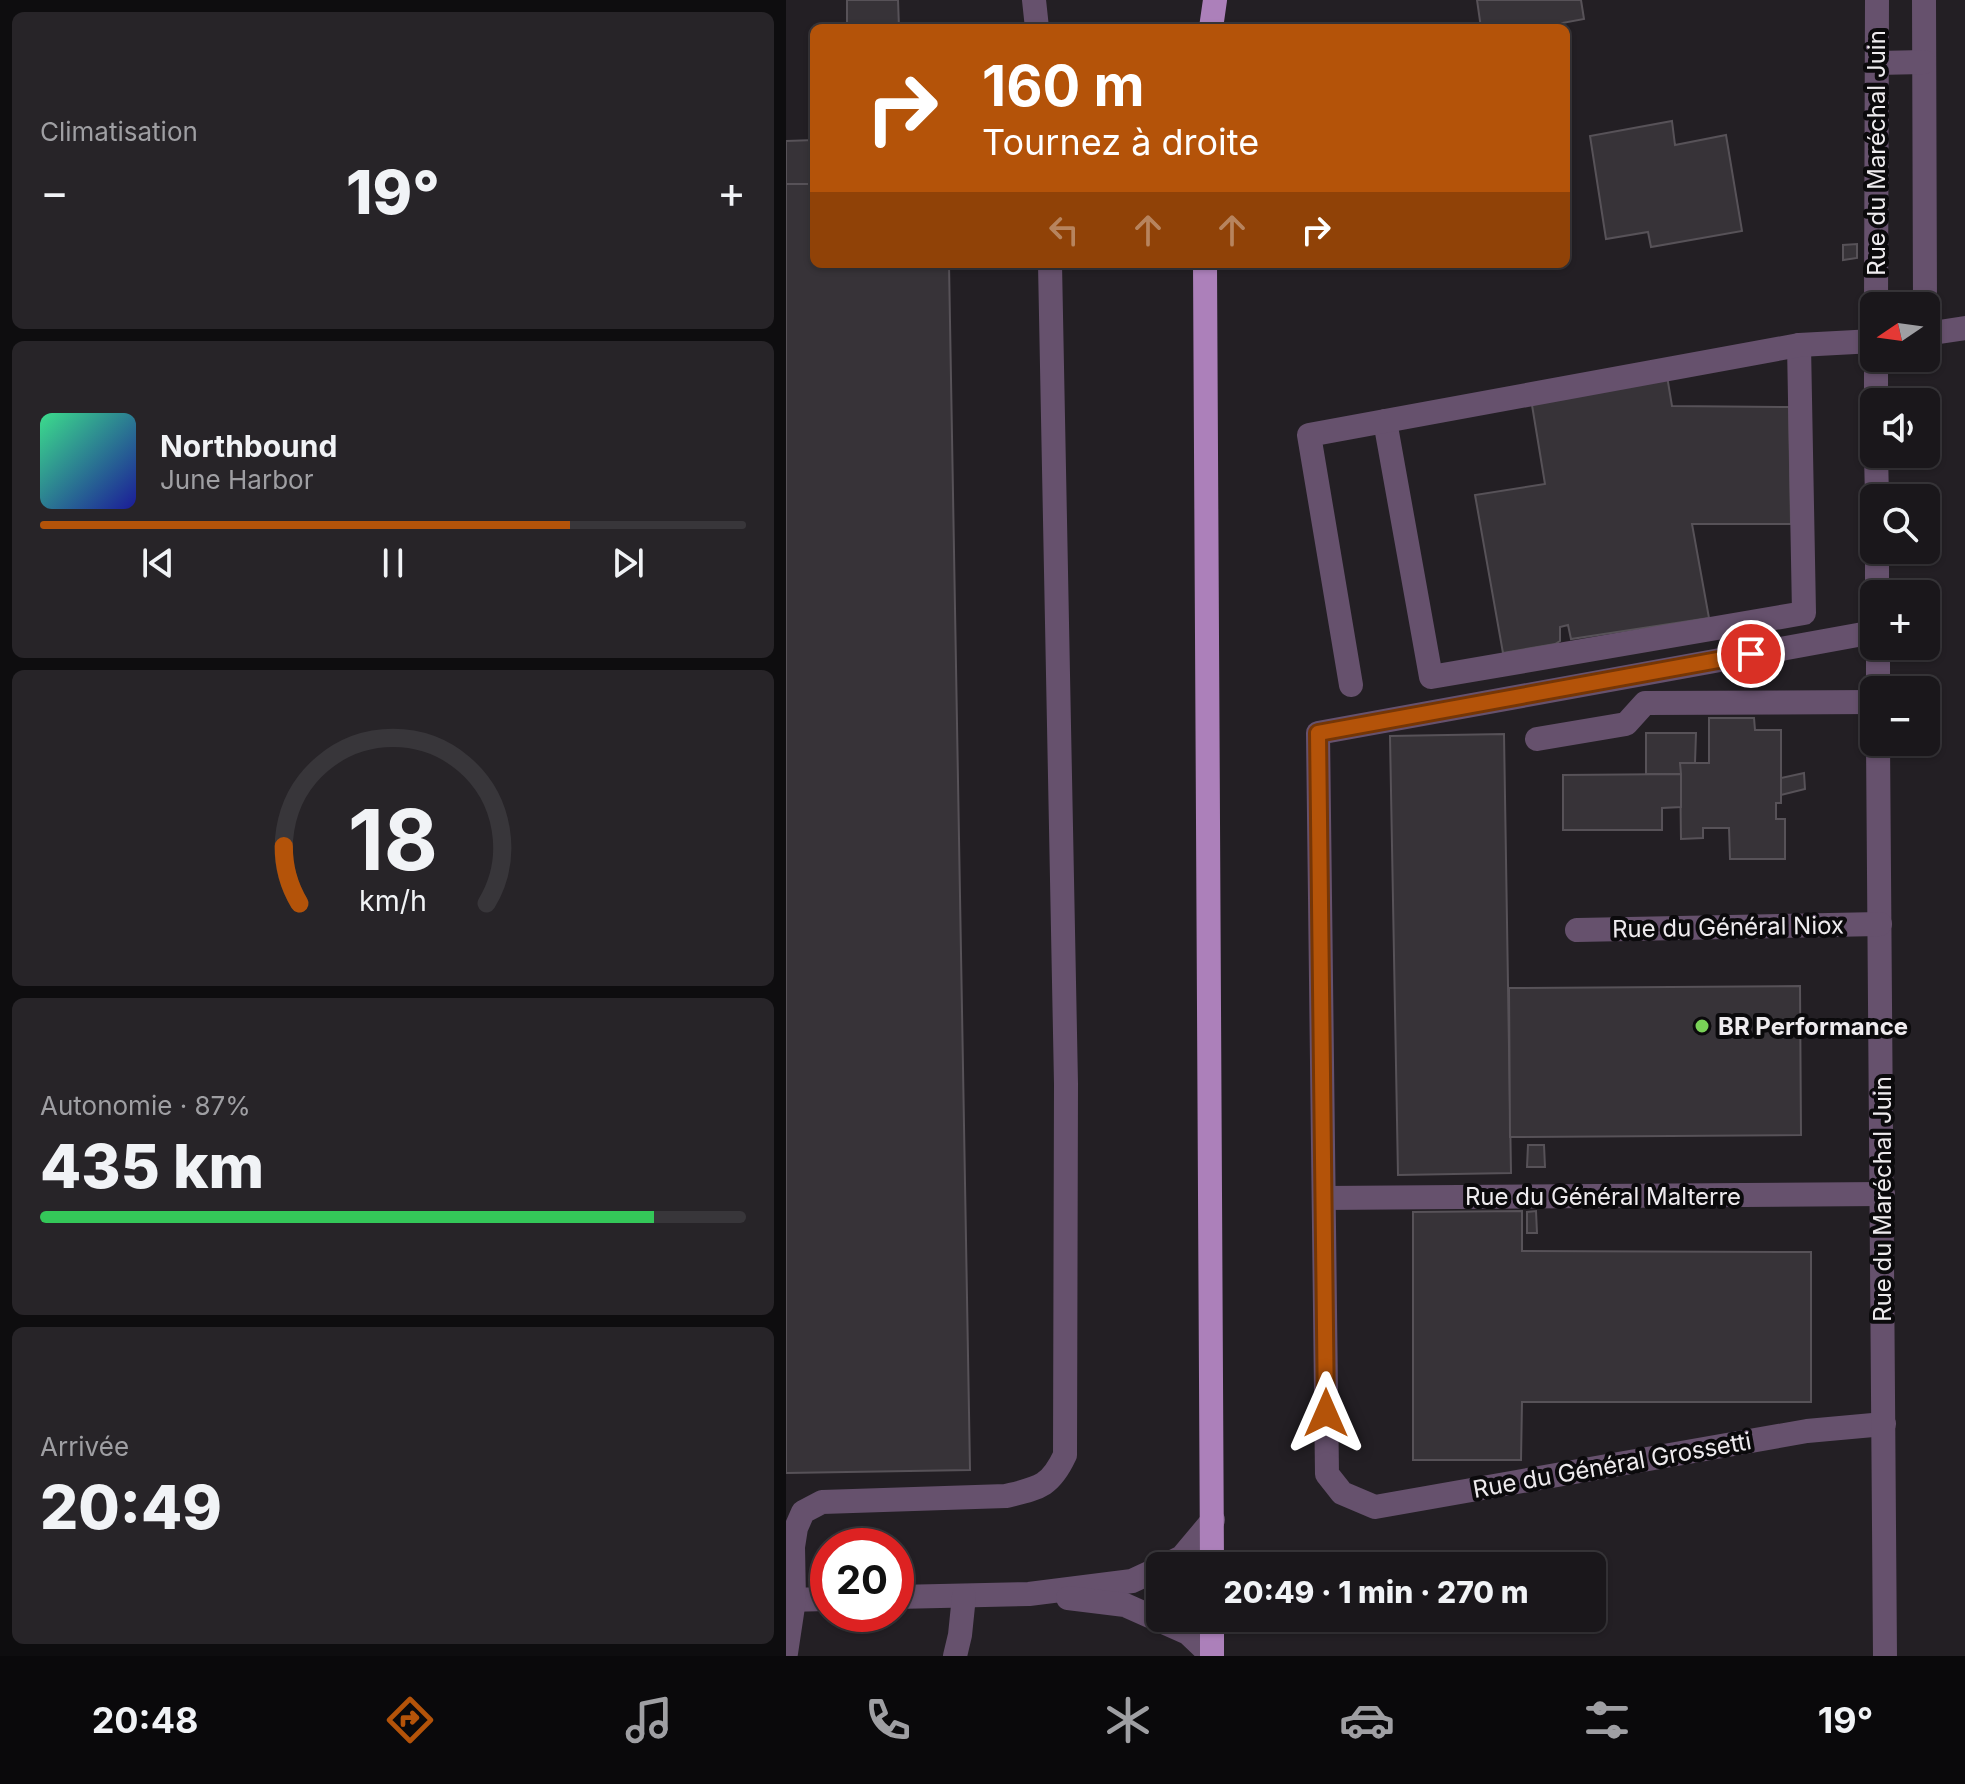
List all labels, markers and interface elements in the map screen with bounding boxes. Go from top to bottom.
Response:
street label: Rue du Maréchal Juin [1862,30,1891,276]
text: 160 m [982,52,1145,120]
icon: right [850,56,954,160]
text: Climatisation [40,116,198,147]
text: Tournez à droite [982,120,1259,164]
text: 19° [346,156,440,228]
text: − [40,165,69,219]
text: + [717,165,746,219]
icon: left [1042,208,1086,252]
icon: ahead [1126,208,1170,252]
icon: ahead [1210,208,1254,252]
icon: right [1294,208,1338,252]
north arrow [1860,292,1940,372]
map controls [1860,292,1940,756]
button: sound [1860,388,1940,468]
text: Northbound [160,428,337,464]
text: June Harbor [160,464,313,495]
button: search [1860,484,1940,564]
icon: previous [136,541,180,585]
icon: pause [371,541,415,585]
icon: next [606,541,650,585]
button: + [1860,580,1940,660]
pin [1717,620,1785,688]
icon: arrive [1729,632,1773,676]
button: − [1860,676,1940,756]
text: 18 [348,789,438,890]
text: km/h [359,883,427,918]
street label: Rue du Général Niox [1612,910,1844,944]
place label: BR Performance [1718,1012,1908,1041]
marker: BR Performance [1693,1017,1711,1035]
street label: Rue du Maréchal Juin [1868,1076,1897,1322]
text: Autonomie · 87% [40,1090,251,1121]
text: 435 km [40,1130,264,1202]
street label: Rue du Général Malterre [1465,1182,1741,1211]
position arrow [1284,1371,1368,1455]
street label: Rue du Général Grossetti [1470,1426,1754,1504]
text: Arrivée [40,1431,129,1462]
text: 20:49 [40,1471,222,1543]
speed limit sign: 20 [810,1528,914,1632]
text: 20:49 · 1 min · 270 m [1224,1574,1528,1610]
icon: directions [382,1692,438,1748]
icon: music [621,1692,677,1748]
icon: phone [860,1692,916,1748]
icon: climate [1100,1692,1156,1748]
icon: car [1339,1692,1395,1748]
icon: filters [1579,1692,1635,1748]
text: 20:48 [92,1698,198,1742]
text: 19° [1818,1698,1873,1742]

